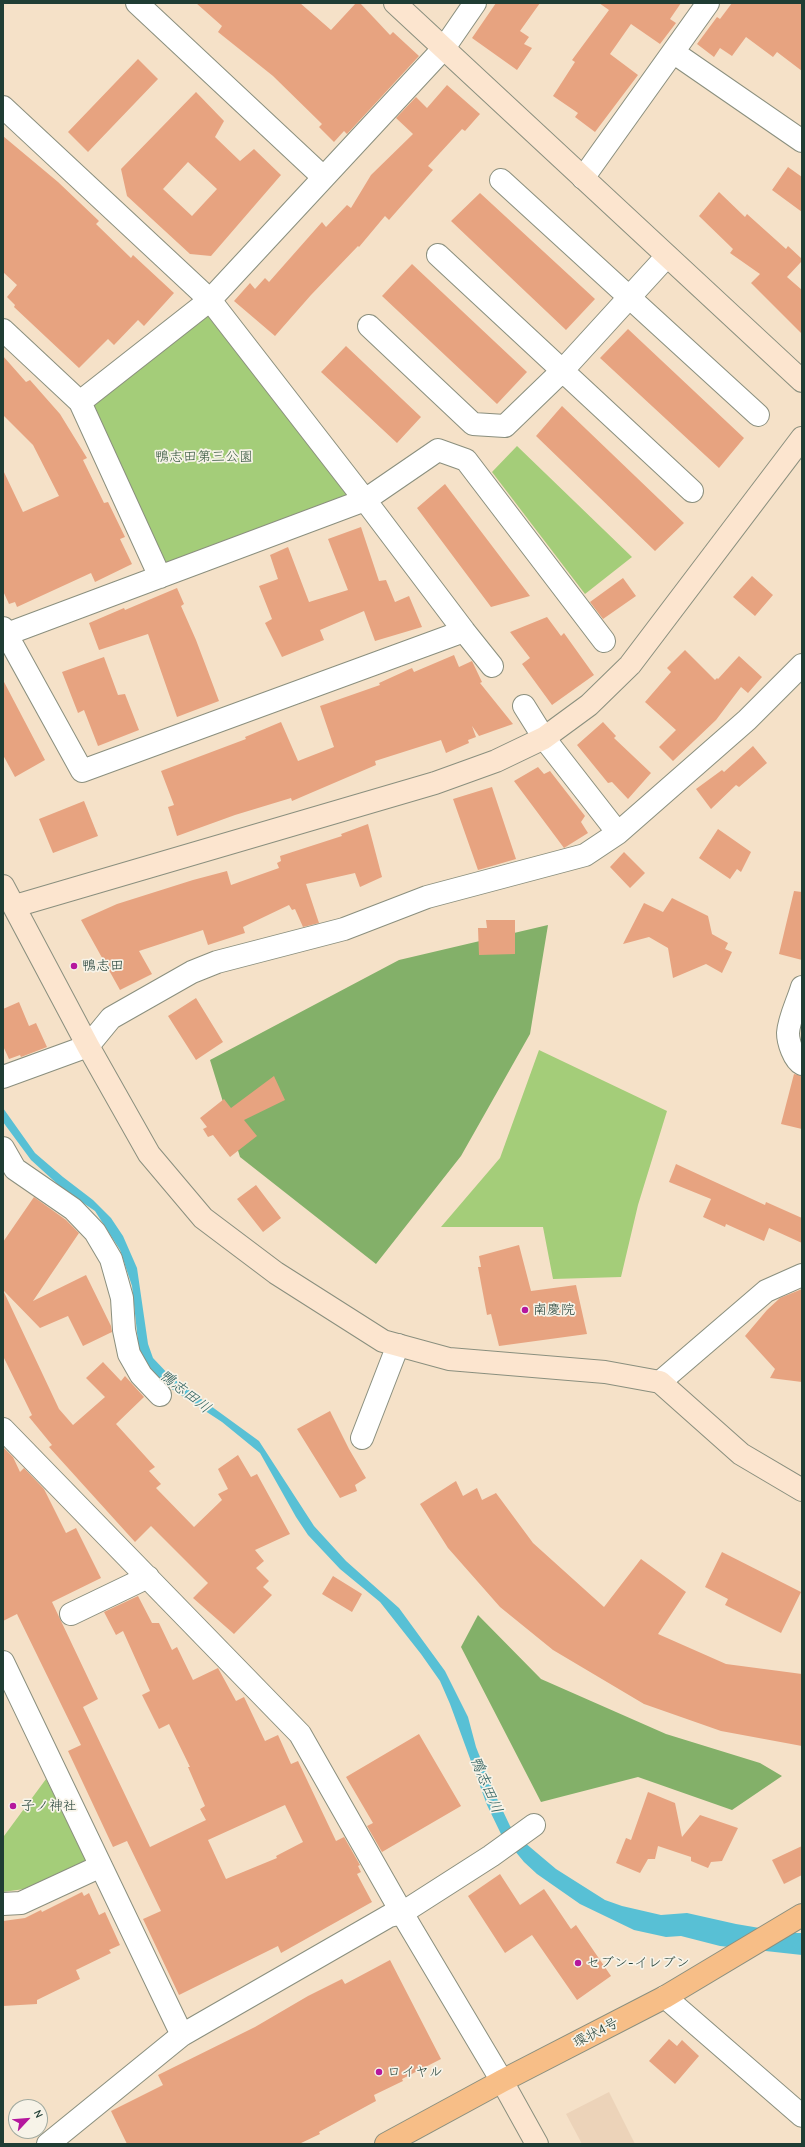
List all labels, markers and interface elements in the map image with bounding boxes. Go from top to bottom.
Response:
park label: 鴨志田第三公園 [155,449,253,465]
place label: 鴨志田 [82,958,124,974]
marker: 鴨志田 [69,961,79,971]
place label: 南慶院 [533,1302,575,1318]
marker: 南慶院 [520,1305,530,1315]
water label: 鴨志田川 [156,1366,214,1418]
water label: 鴨志田川 [466,1754,506,1816]
place label: 子ノ神社 [21,1798,77,1814]
marker: 子ノ神社 [8,1801,18,1811]
place label: セブン-イレブン [586,1955,690,1971]
marker: セブン-イレブン [573,1958,583,1968]
street label: 環状4号 [570,2014,622,2052]
place label: ロイヤル [387,2064,443,2080]
marker: ロイヤル [374,2067,384,2077]
north arrow [8,2099,48,2139]
text: N [31,2108,46,2120]

